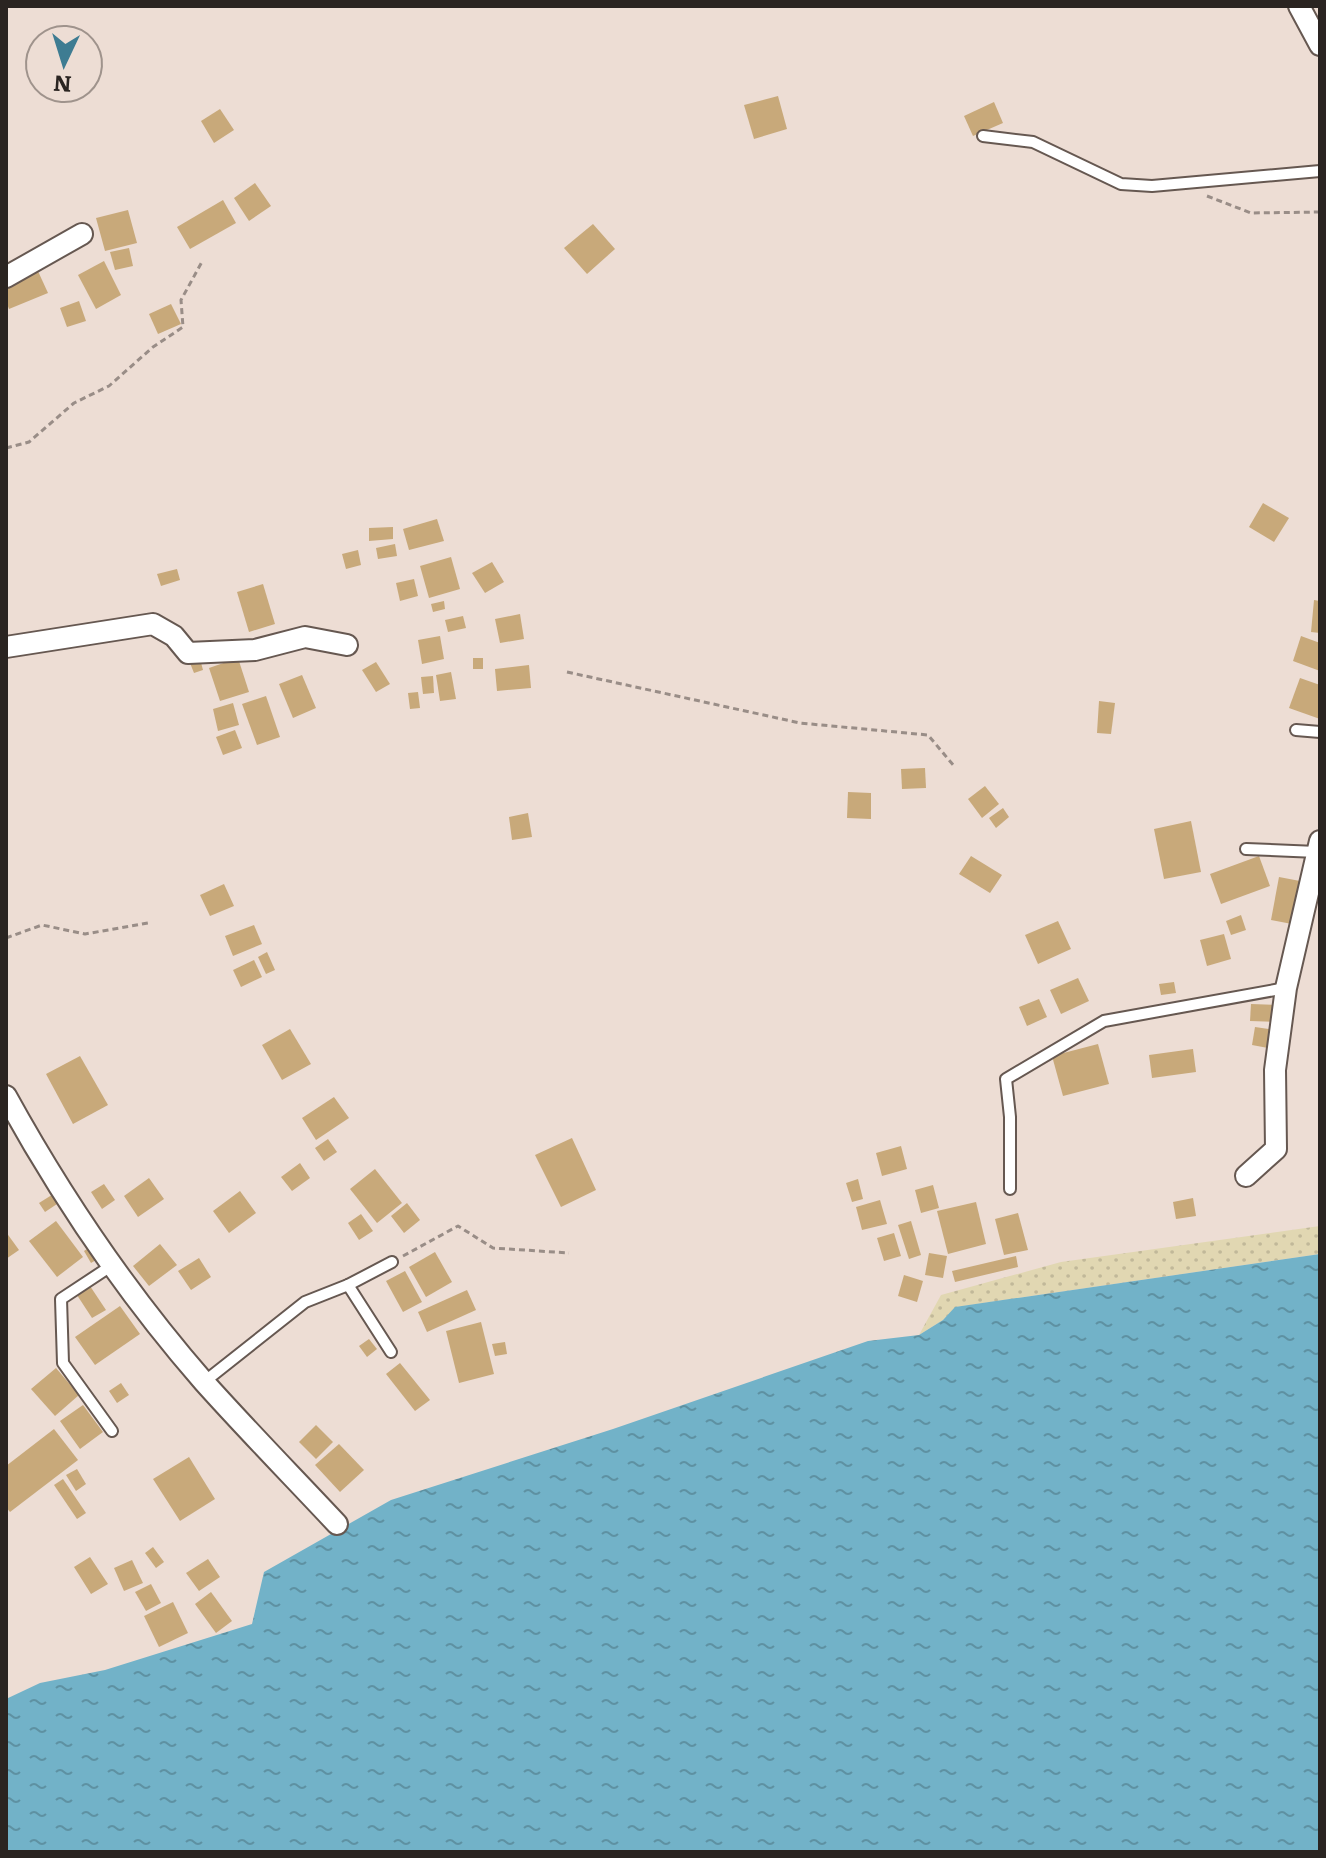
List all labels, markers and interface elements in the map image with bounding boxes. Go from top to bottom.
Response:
north arrow [24,24,104,104]
text: N [52,68,73,103]

